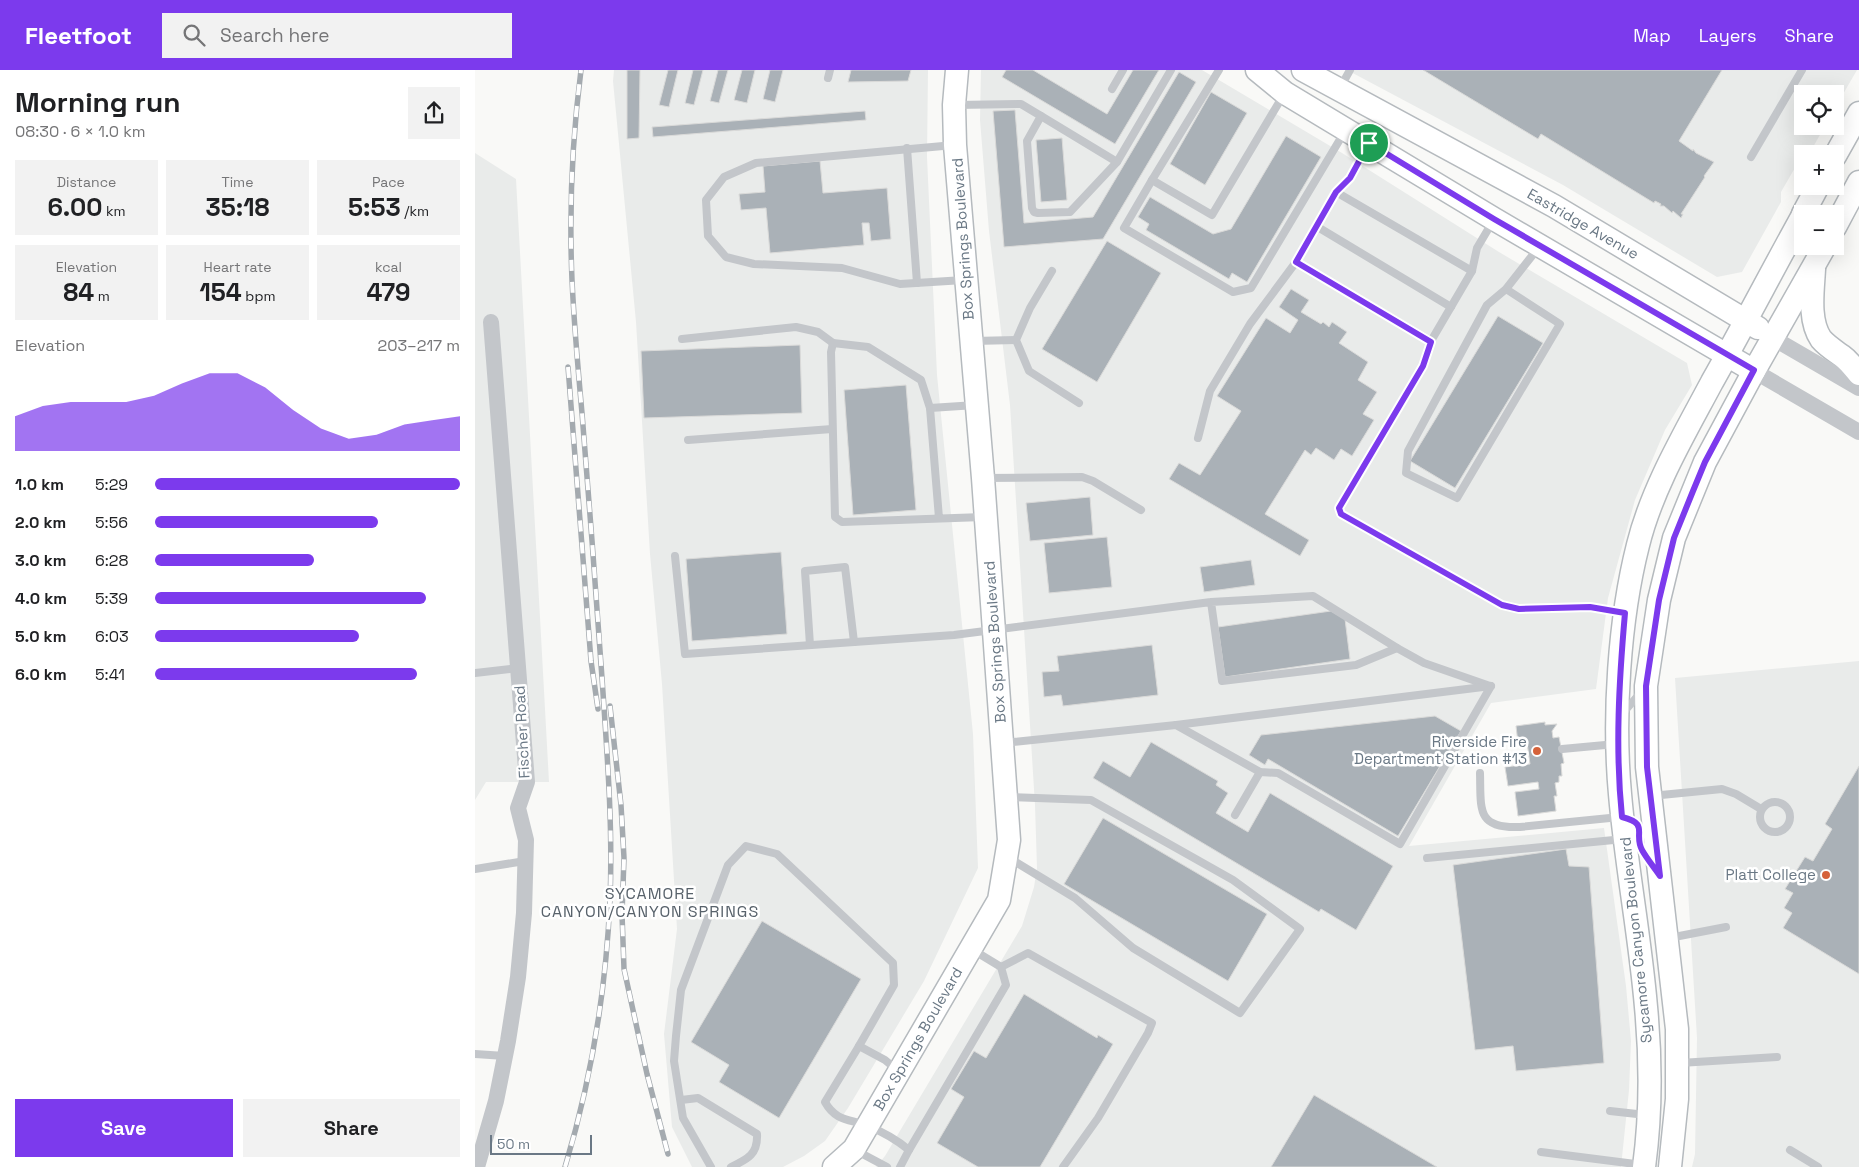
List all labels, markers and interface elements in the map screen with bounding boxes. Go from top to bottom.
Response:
search box [162,13,512,58]
text: Fleetfoot [25,20,132,51]
icon: search [180,21,208,49]
text: Search here [220,23,329,48]
text: Map [1633,24,1671,47]
text: Layers [1699,24,1756,47]
text: Share [1784,24,1834,47]
text: Morning run [15,84,180,120]
map controls [1794,85,1844,255]
button: locate [1794,85,1844,135]
button: share [408,87,460,139]
text: 08:30 · 6 × 1.0 km [15,121,146,142]
pin [1348,122,1390,164]
icon: arrive [1355,129,1383,157]
button: + [1794,145,1844,195]
street label: Box Springs Boulevard [947,157,978,321]
text: Distance [57,173,116,191]
text: Time [222,173,253,191]
text: Pace [372,173,405,191]
street label: Eastridge Avenue [1524,184,1643,263]
text: 6.00 [47,191,102,223]
text: 35:18 [206,191,269,223]
text: 5:53 [348,191,401,223]
text: km [102,202,126,220]
text: /km [401,202,429,220]
button: − [1794,205,1844,255]
text: Elevation [56,258,117,276]
text: Heart rate [204,258,271,276]
text: kcal [375,258,402,276]
text: 84 [63,276,94,308]
text: 154 [200,276,242,308]
text: 479 [366,276,411,308]
text: m [94,287,110,305]
text: bpm [242,287,275,305]
text: Elevation [15,335,85,356]
text: 203–217 m [377,335,460,356]
text: 1.0 km [15,474,64,495]
text: 5:29 [95,474,128,495]
text: 2.0 km [15,512,66,533]
text: 5:56 [95,512,128,533]
text: 3.0 km [15,550,66,571]
text: 6:28 [95,550,128,571]
street label: Box Springs Boulevard [979,560,1010,724]
text: 4.0 km [15,588,67,609]
text: 5:39 [95,588,128,609]
text: 5.0 km [15,626,66,647]
text: 6:03 [95,626,129,647]
text: 6.0 km [15,664,67,685]
text: 5:41 [95,664,125,685]
street label: Fischer Road [510,685,533,779]
place label: Riverside Fire Department Station #13 [1354,732,1527,768]
marker: Riverside Fire Department Station #13 [1531,745,1543,757]
street label: Sycamore Canyon Boulevard [1615,836,1656,1044]
place label: Platt College [1725,865,1816,884]
marker: Platt College [1820,869,1832,881]
district label: SYCAMORE CANYON/CANYON SPRINGS [541,883,759,922]
street label: Box Springs Boulevard [869,964,966,1114]
button: Save [15,1099,233,1157]
button: Share [243,1099,460,1157]
scale bar [490,1132,593,1155]
text: 50 m [497,1135,530,1153]

